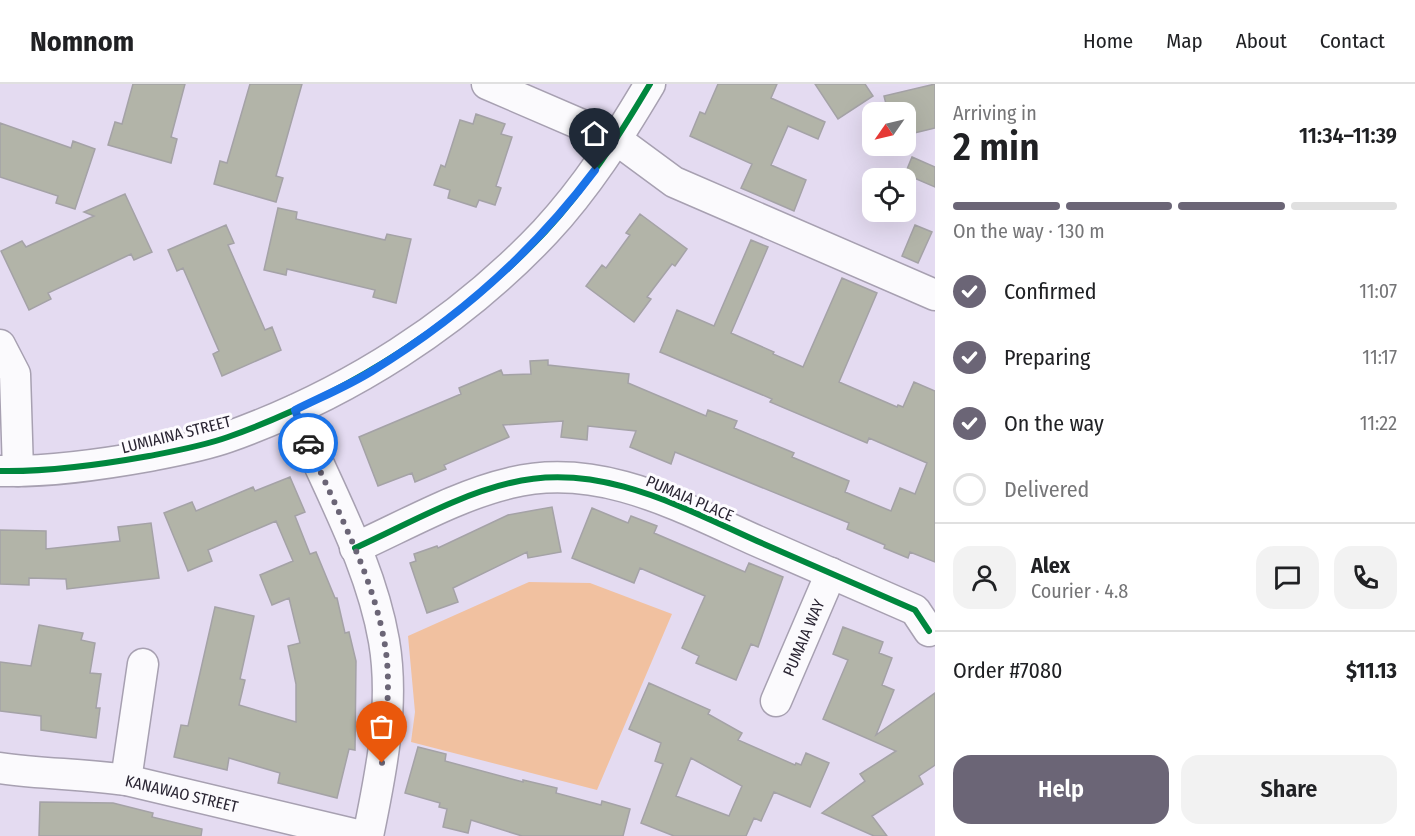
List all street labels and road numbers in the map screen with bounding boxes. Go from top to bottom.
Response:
street label: LUMIAINA STREET [119,412,233,457]
street label: PUMAIA PLACE [643,471,736,525]
street label: PUMAIA WAY [779,597,829,679]
street label: KANAWAO STREET [123,771,241,816]

